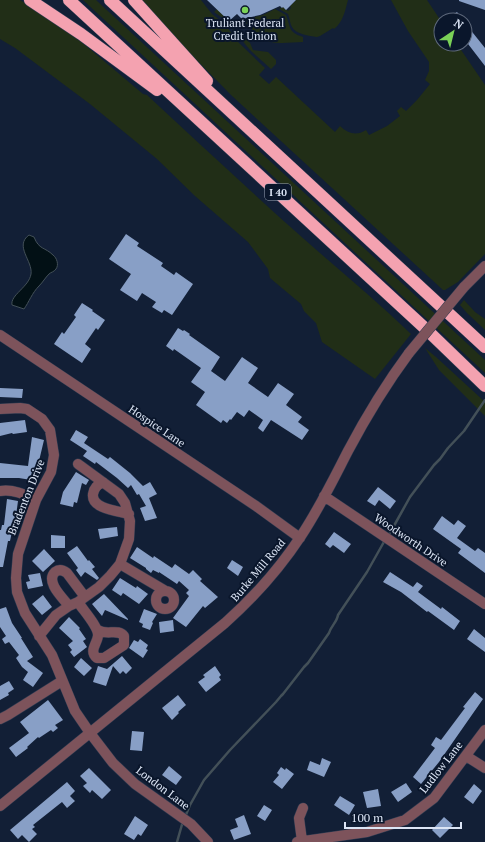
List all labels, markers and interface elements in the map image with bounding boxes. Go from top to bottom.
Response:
marker: Truliant Federal Credit Union [240,5,250,15]
north arrow [433,12,473,52]
place label: Truliant Federal Credit Union [206,16,284,43]
text: N [451,16,467,32]
road number: I 40 [265,184,291,200]
street label: Hospice Lane [126,402,188,450]
street label: Bradenton Drive [4,457,48,537]
street label: Woodworth Drive [372,510,451,570]
street label: Burke Mill Road [228,536,288,604]
street label: Ludlow Lane [416,738,466,796]
street label: London Lane [133,763,193,813]
scale bar [345,804,461,830]
text: 100 m [351,810,384,825]

